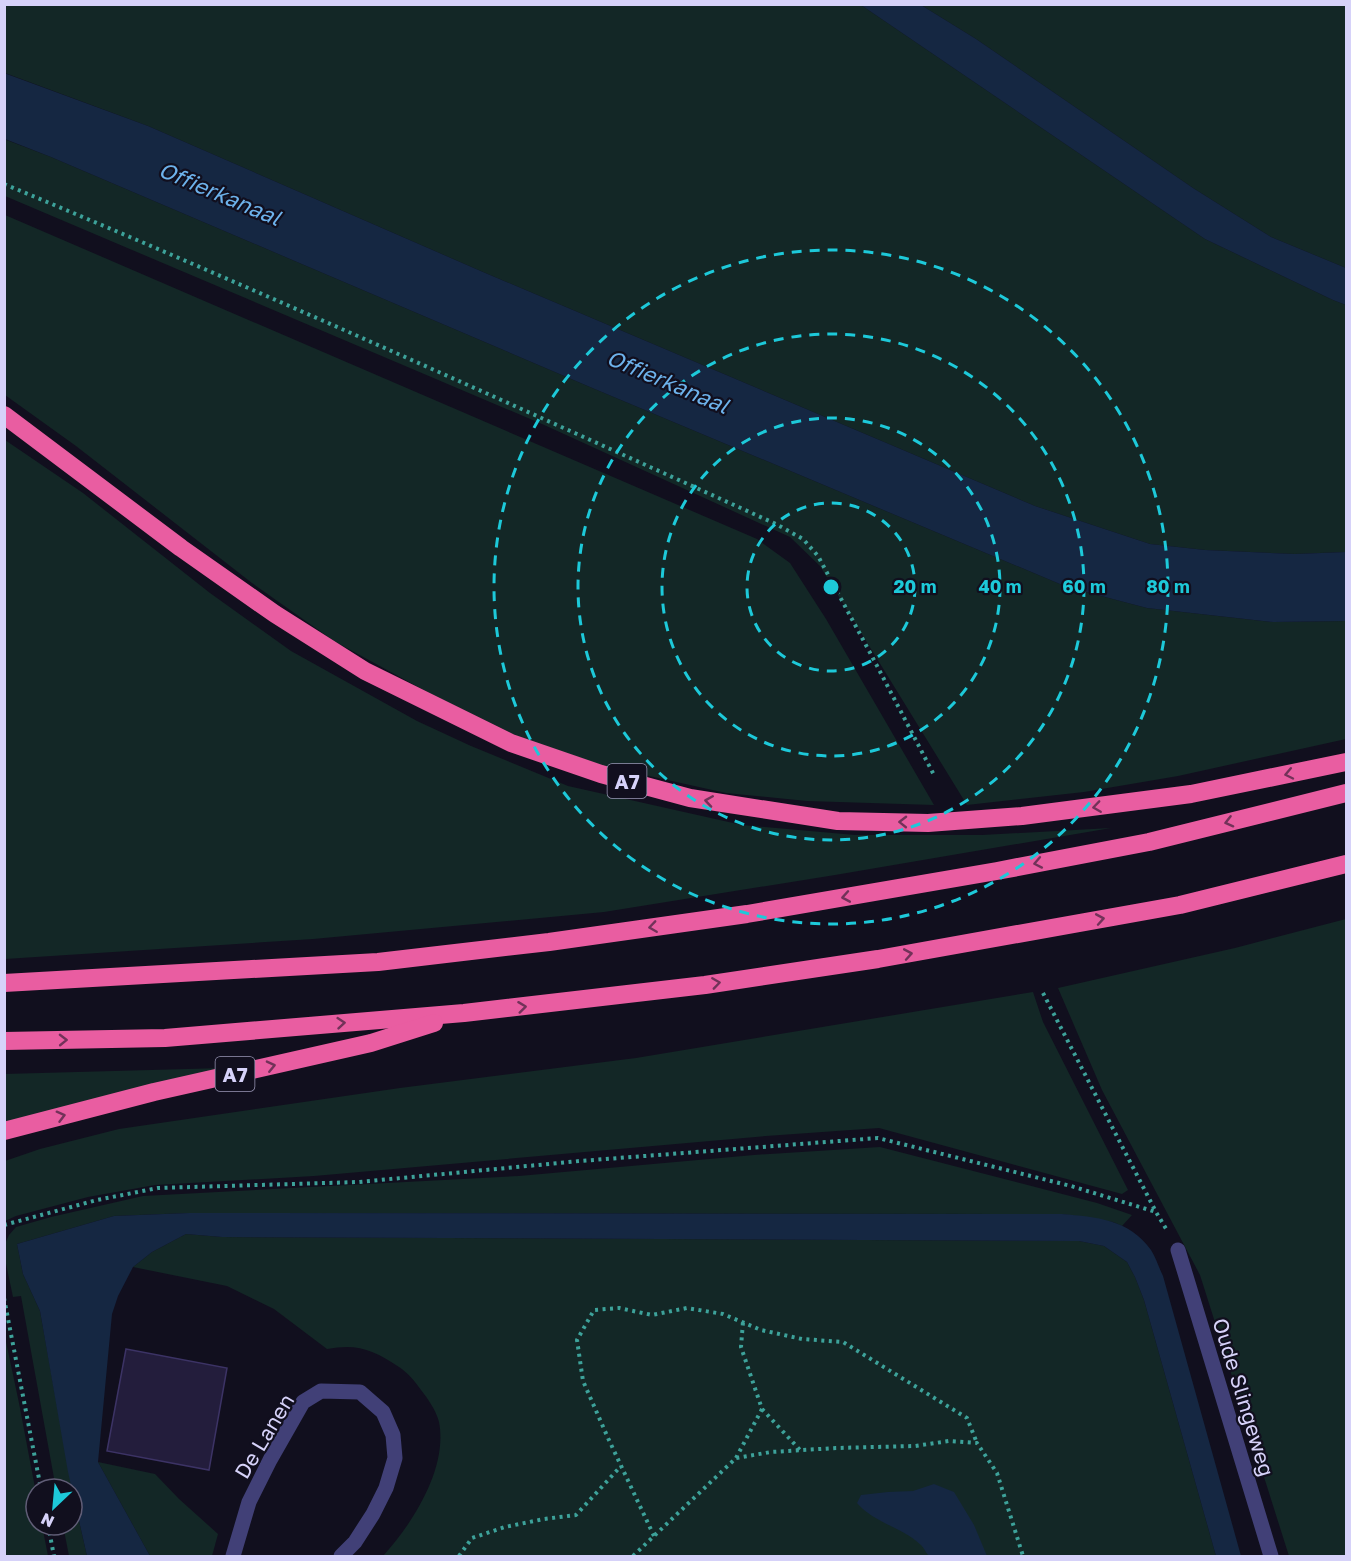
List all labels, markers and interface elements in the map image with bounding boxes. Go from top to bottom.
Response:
water label: Offierkanaal [155,155,286,231]
water label: Offierkanaal [603,343,734,419]
text: 20 m [894,575,936,597]
text: 40 m [978,575,1022,597]
text: 60 m [1062,575,1106,597]
text: 80 m [1146,575,1190,597]
centre of rings [821,577,841,597]
road number: A7 [608,764,646,798]
one-way arrow [1284,767,1294,780]
one-way arrow [705,795,714,807]
one-way arrow [1092,800,1102,812]
one-way arrow [1224,815,1234,828]
one-way arrow [898,816,907,828]
one-way arrow [1033,856,1043,869]
one-way arrow [841,890,851,903]
one-way arrow [1095,913,1105,926]
one-way arrow [649,921,658,933]
one-way arrow [903,948,913,961]
one-way arrow [711,978,720,990]
one-way arrow [517,1001,527,1013]
one-way arrow [337,1017,346,1030]
one-way arrow [58,1033,67,1046]
road number: A7 [216,1057,254,1091]
one-way arrow [266,1060,276,1073]
one-way arrow [56,1111,66,1124]
street label: Oude Slingeweg [1208,1315,1280,1479]
street label: De Lanen [229,1389,299,1483]
north arrow [24,1477,84,1537]
text: N [38,1509,57,1532]

